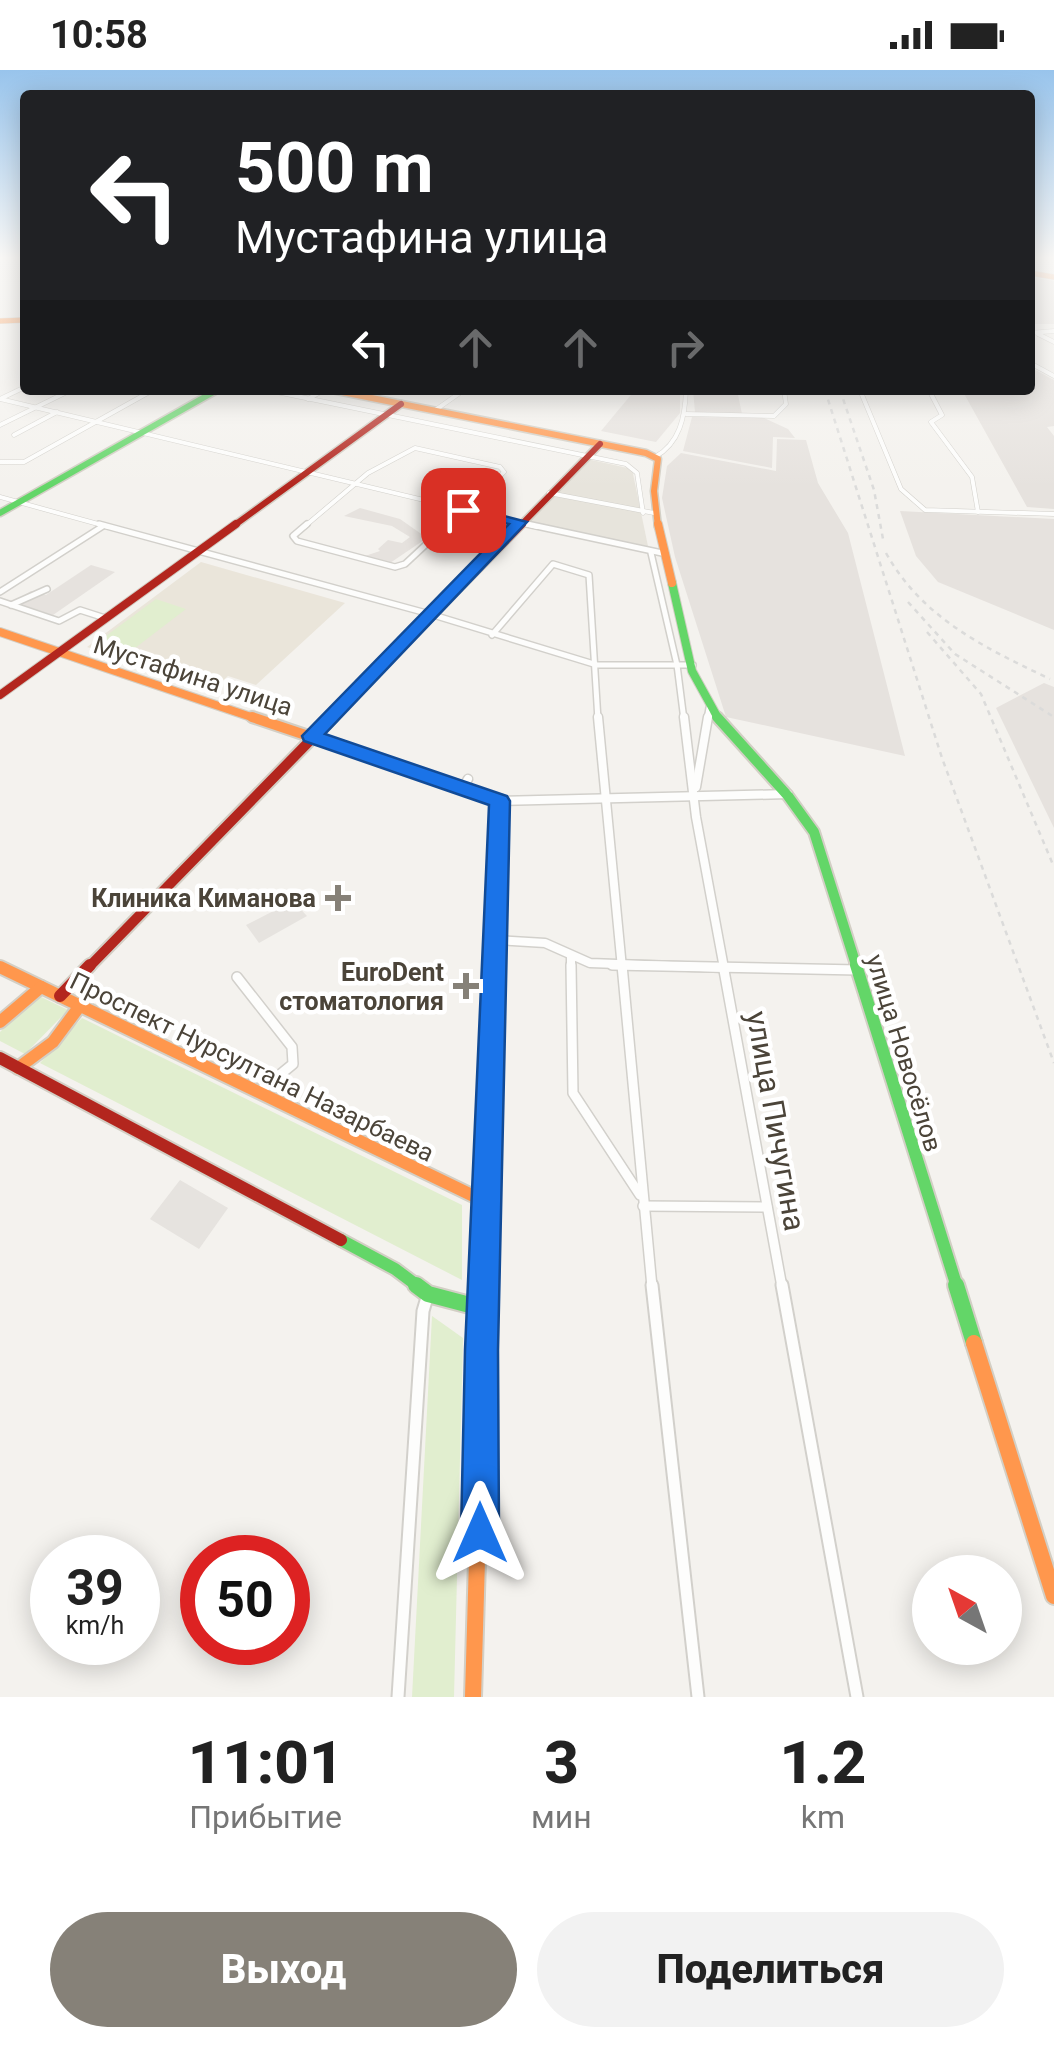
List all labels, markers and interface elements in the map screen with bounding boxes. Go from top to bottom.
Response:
text: 10:58 [50,13,148,57]
text: 500 m [235,127,434,209]
icon: left [70,130,200,260]
text: Мустафина улица [235,211,608,264]
icon: left [343,320,398,375]
icon: ahead [448,320,503,375]
icon: ahead [553,320,608,375]
icon: right [658,320,713,375]
pin [421,468,506,553]
icon: arrive [436,483,491,538]
street label: Мустафина улица [90,630,296,722]
place label: Клиника Киманова [91,884,316,913]
marker: Клиника Киманова [325,885,351,911]
street label: улица Новосёлов [860,951,948,1155]
place label: EuroDent стоматология [279,958,444,1016]
street label: Проспект Нурсултана Назарбаева [65,966,439,1168]
marker: EuroDent стоматология [453,973,479,999]
street label: улица Пичугина [739,1008,813,1234]
position arrow [428,1481,532,1585]
speed limit sign: 50 [180,1535,310,1665]
north arrow [912,1555,1022,1665]
map controls [912,1555,1022,1665]
text: 39 [66,1559,124,1617]
text: km/h [66,1611,124,1640]
text: 11:01 [188,1727,343,1798]
text: 3 [544,1727,579,1798]
text: 1.2 [779,1727,866,1798]
text: Прибытие [189,1798,342,1836]
text: мин [531,1798,592,1836]
text: km [801,1798,845,1836]
button: Выход [50,1912,517,2027]
button: Поделиться [537,1912,1004,2027]

